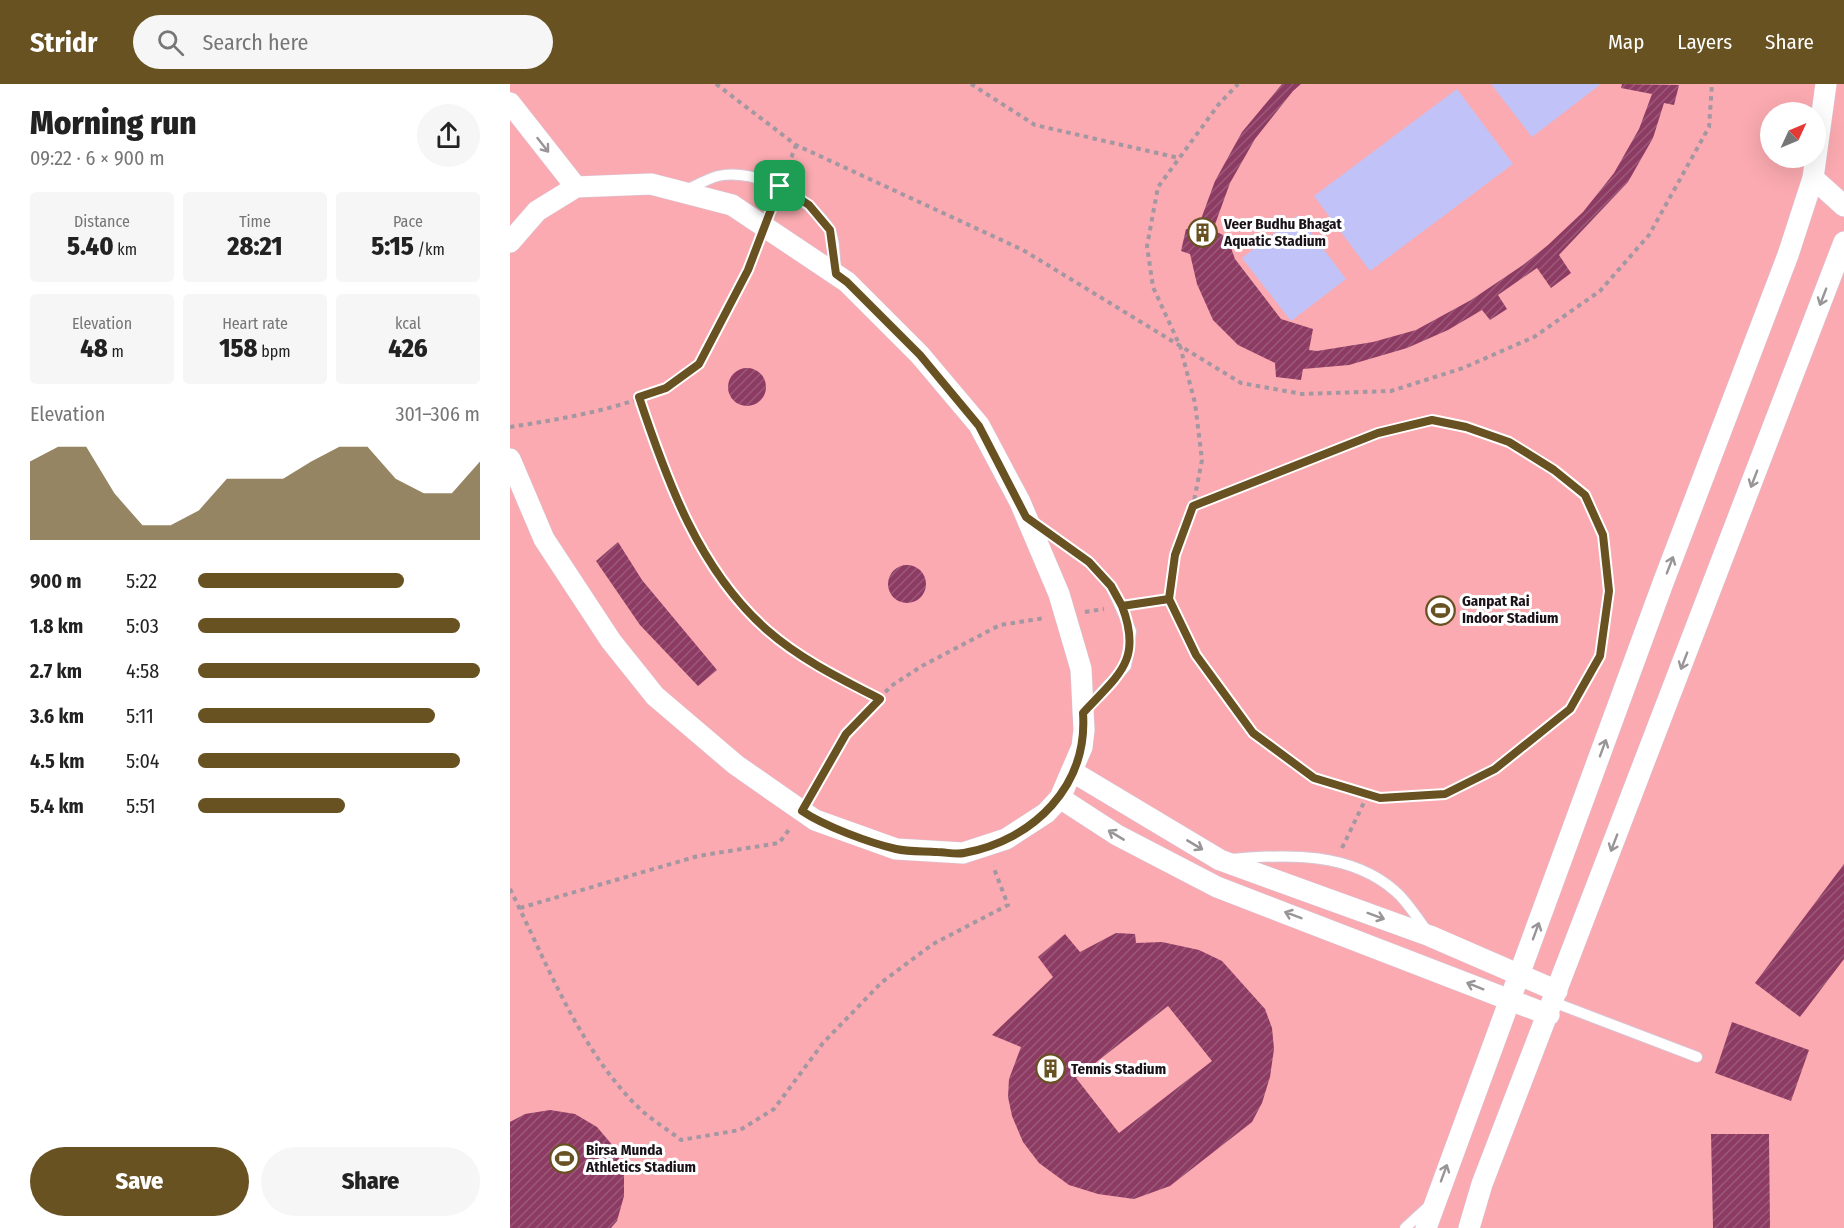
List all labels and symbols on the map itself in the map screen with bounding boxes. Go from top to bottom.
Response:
north arrow [1760,102,1826,168]
one-way arrow [536,137,549,153]
pin [754,160,805,211]
place label: Veer Budhu Bhagat Aquatic Stadium [1223,215,1343,250]
building icon: Veer Budhu Bhagat Aquatic Stadium [1187,217,1219,249]
one-way arrow [1817,287,1828,306]
one-way arrow [1748,469,1759,488]
one-way arrow [1665,556,1676,575]
place label: Ganpat Rai Indoor Stadium [1462,592,1558,627]
sports icon: Ganpat Rai Indoor Stadium [1425,594,1457,626]
one-way arrow [1678,652,1689,670]
one-way arrow [1598,739,1609,758]
one-way arrow [1108,828,1125,840]
one-way arrow [1608,834,1619,852]
one-way arrow [1186,839,1203,851]
one-way arrow [1284,909,1303,920]
one-way arrow [1366,912,1385,923]
one-way arrow [1531,922,1542,941]
one-way arrow [1466,980,1485,991]
building icon: Tennis Stadium [1034,1053,1066,1085]
place label: Tennis Stadium [1071,1060,1166,1078]
place label: Birsa Munda Athletics Stadium [585,1141,696,1176]
sports icon: Birsa Munda Athletics Stadium [549,1143,581,1175]
one-way arrow [1440,1164,1451,1182]

